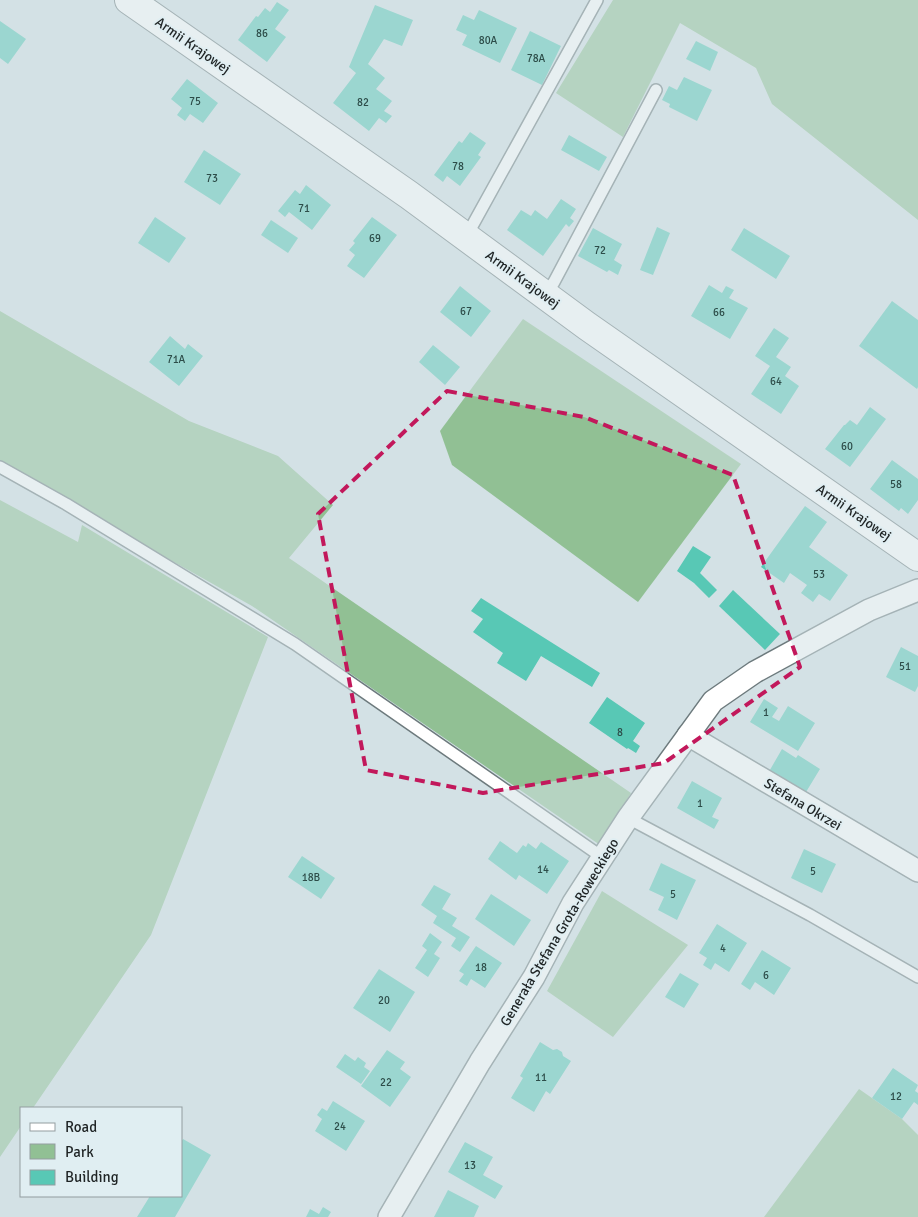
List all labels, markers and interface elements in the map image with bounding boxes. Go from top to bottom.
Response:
street label: Armii Krajowej [152,13,234,78]
house number: 86 [256,27,268,40]
house number: 80A [479,34,498,47]
house number: 78A [527,52,546,65]
house number: 75 [189,95,201,108]
house number: 82 [357,96,369,109]
house number: 78 [452,160,464,173]
house number: 73 [206,172,218,185]
house number: 71 [298,202,310,215]
house number: 69 [369,232,381,245]
house number: 72 [594,244,606,257]
street label: Armii Krajowej [482,247,563,312]
house number: 67 [460,305,472,318]
house number: 66 [713,306,725,319]
house number: 71A [167,353,186,366]
house number: 64 [770,375,782,388]
house number: 60 [841,440,853,453]
house number: 58 [890,478,902,491]
street label: Armii Krajowej [813,480,895,545]
house number: 53 [813,568,825,581]
house number: 51 [899,660,911,673]
house number: 1 [763,706,769,719]
house number: 8 [617,726,623,739]
street label: Stefana Okrzei [761,775,845,834]
house number: 1 [697,797,703,810]
street label: Generała Stefana Grota-Roweckiego [497,835,622,1029]
house number: 14 [537,863,549,876]
house number: 5 [810,865,816,878]
house number: 18B [302,871,321,884]
house number: 5 [670,888,676,901]
house number: 4 [720,942,726,955]
house number: 18 [475,961,487,974]
house number: 6 [763,969,769,982]
house number: 20 [378,994,390,1007]
house number: 11 [535,1071,547,1084]
house number: 22 [380,1076,392,1089]
house number: 12 [890,1090,902,1103]
legend [20,1107,182,1197]
text: Road [65,1118,97,1136]
house number: 24 [334,1120,346,1133]
text: Park [65,1143,94,1161]
house number: 13 [464,1159,476,1172]
text: Building [65,1168,119,1186]

